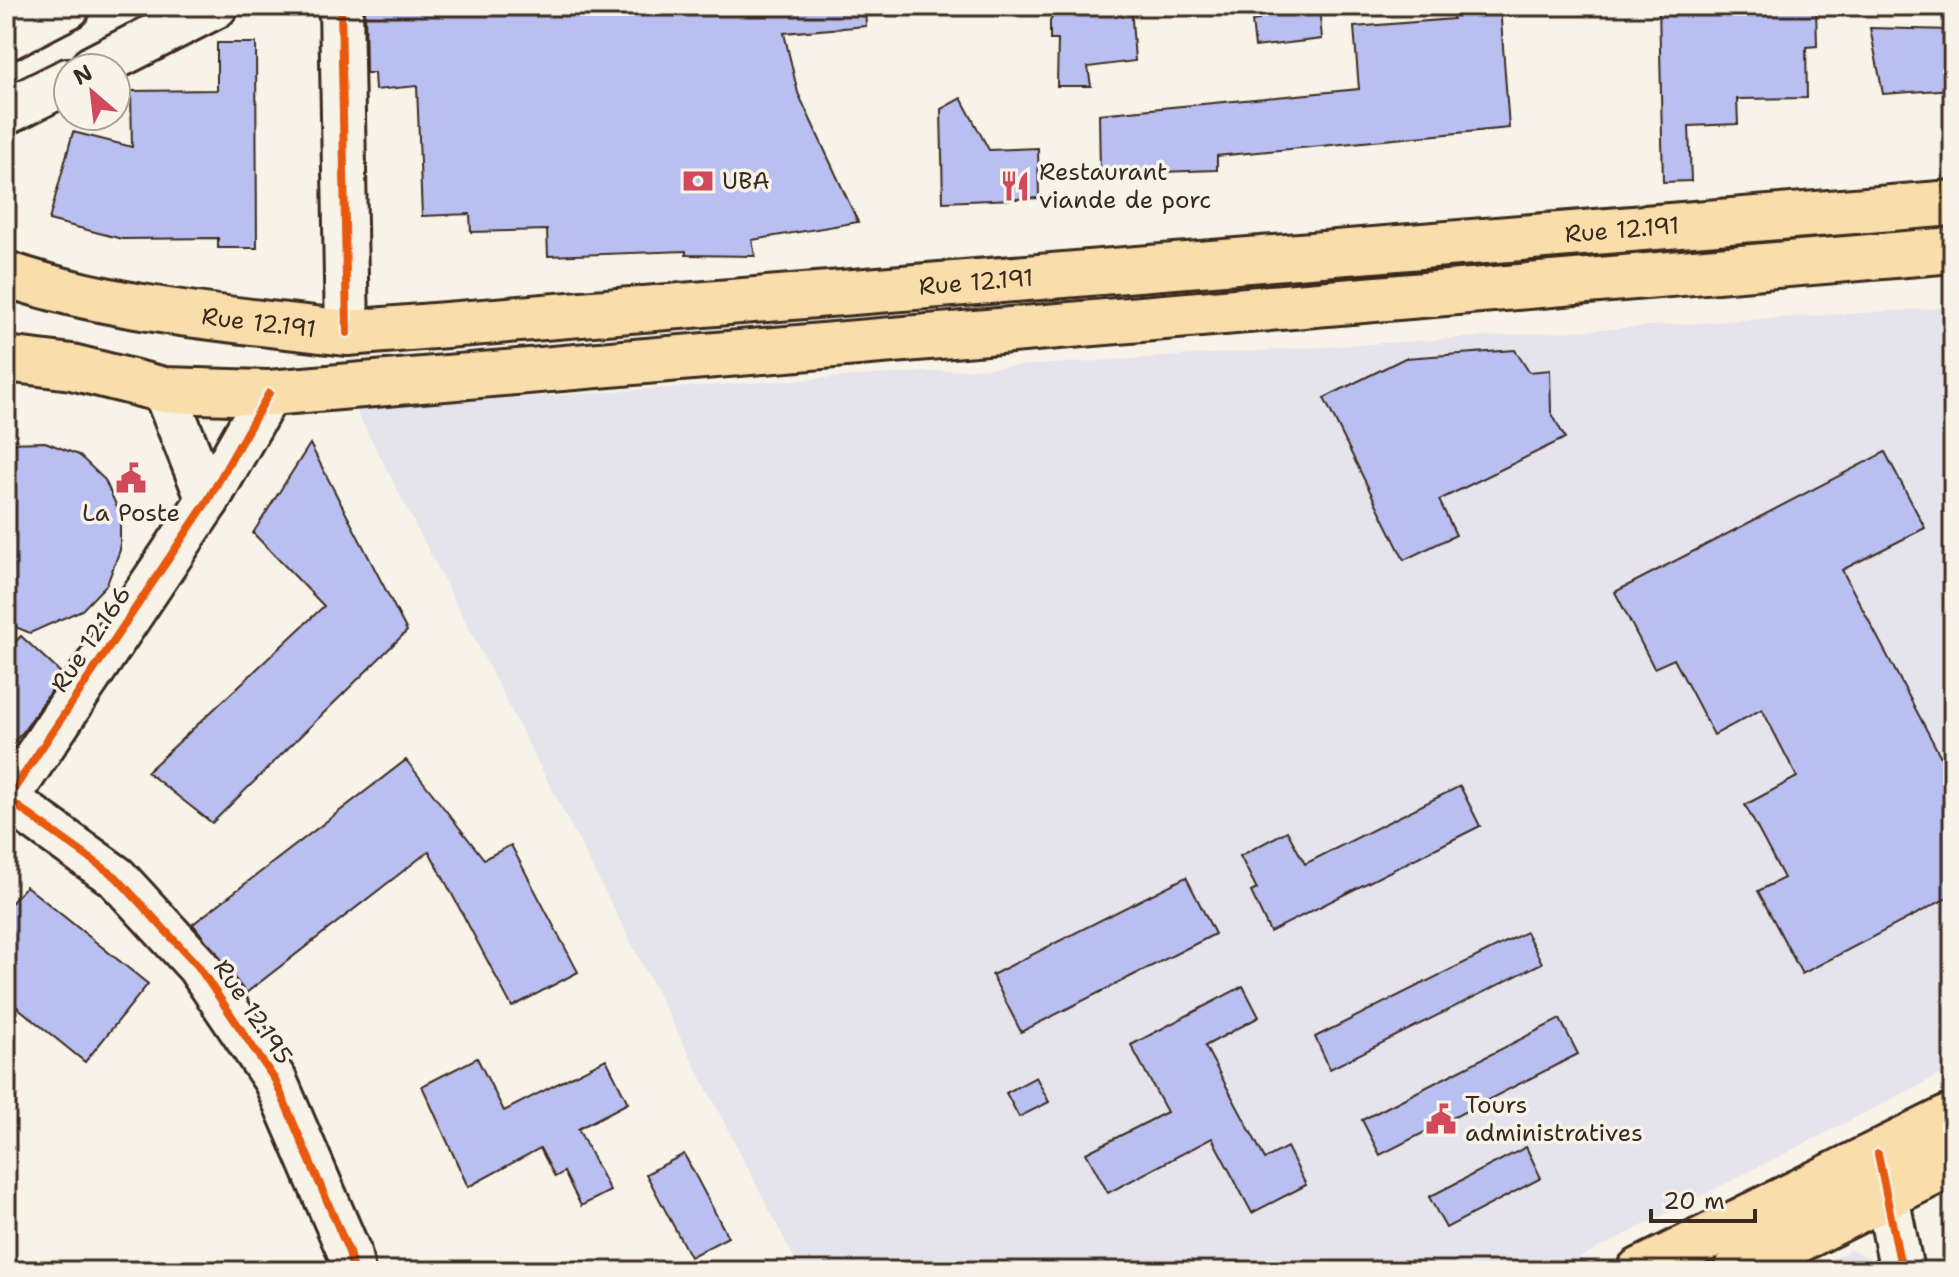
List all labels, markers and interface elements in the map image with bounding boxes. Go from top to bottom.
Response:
north arrow [52,52,132,132]
text: N [68,58,97,92]
place label: Restaurant viande de porc [1039,156,1211,216]
bank icon: UBA [681,164,715,198]
place label: UBA [722,165,770,197]
restaurant icon: Restaurant viande de porc [998,169,1032,203]
street label: Rue 12.191 [1564,209,1681,250]
street label: Rue 12.191 [918,261,1035,303]
street label: Rue 12.191 [200,300,318,345]
public building icon: La Poste [114,461,148,495]
place label: La Poste [82,497,180,529]
street label: Rue 12.166 [44,580,138,698]
street label: Rue 12.195 [206,953,300,1071]
place label: Tours administratives [1465,1089,1643,1149]
public building icon: Tours administratives [1424,1102,1458,1136]
scale bar [1651,1173,1755,1223]
text: 20 m [1663,1185,1725,1217]

